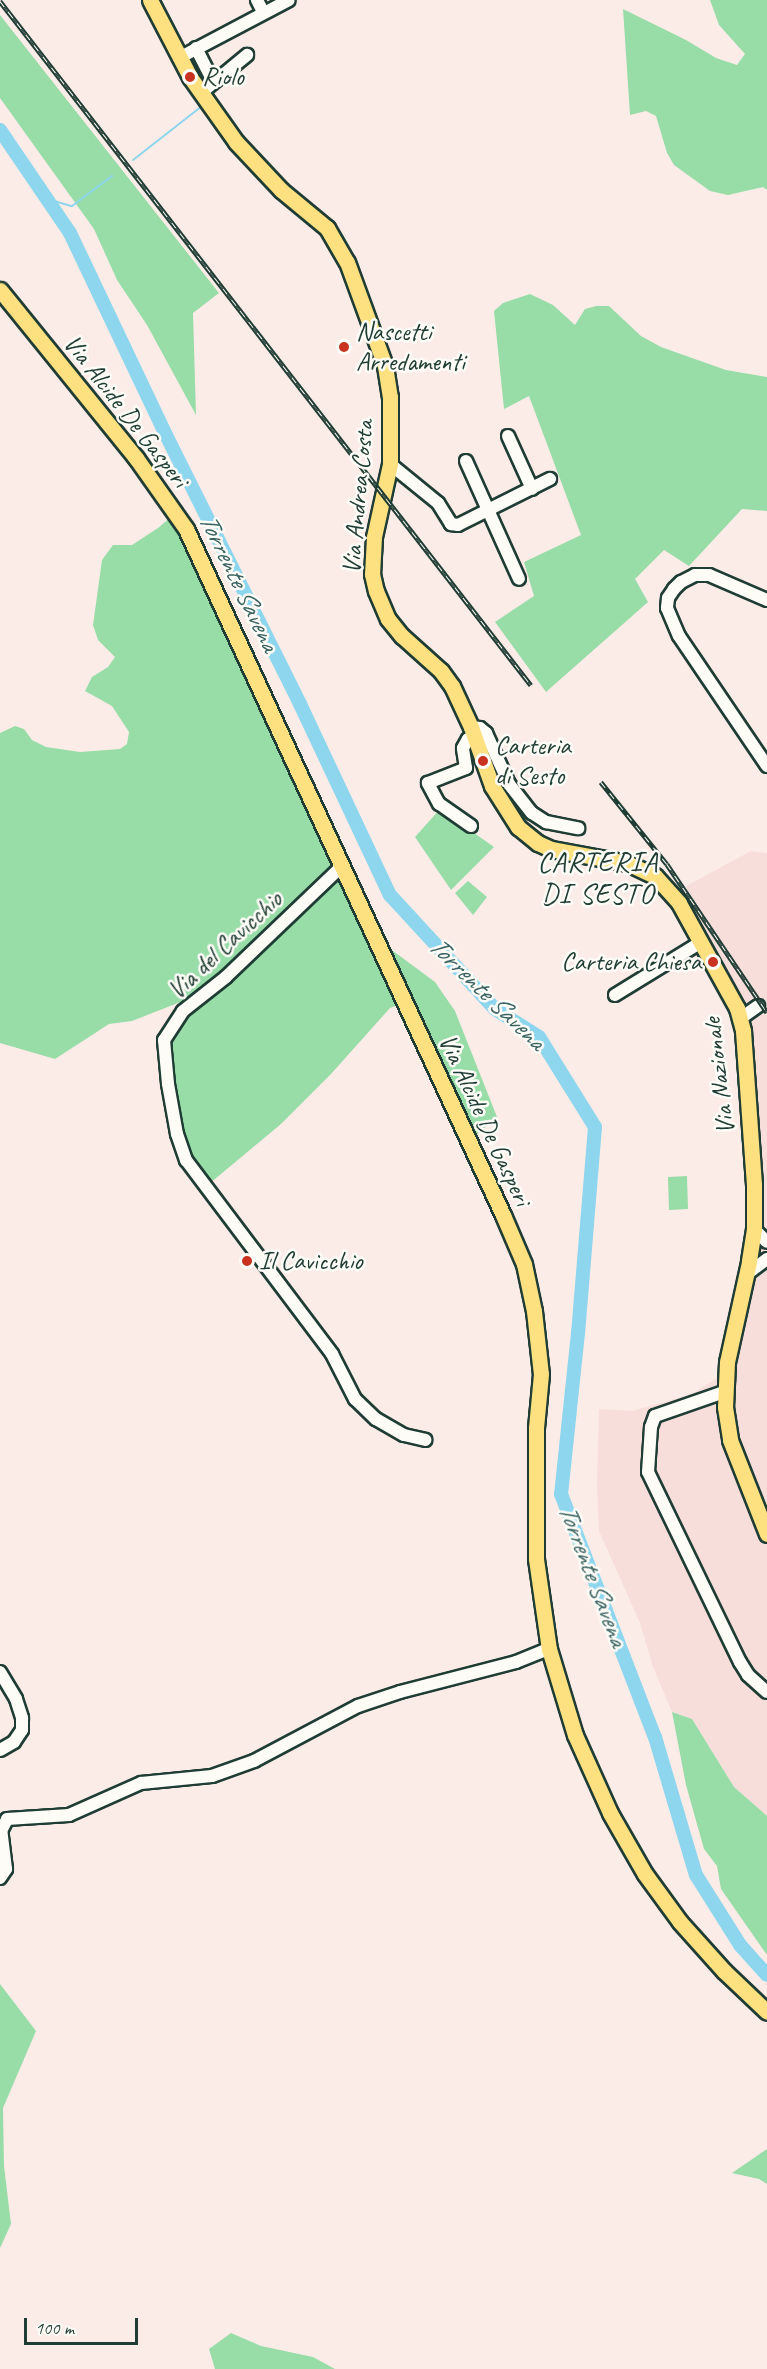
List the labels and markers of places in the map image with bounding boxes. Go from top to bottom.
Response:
place label: Riolo [202,61,244,93]
marker: Riolo [183,70,197,84]
place label: Nascetti Arredamenti [356,316,465,378]
marker: Nascetti Arredamenti [337,340,351,354]
place label: Carteria di Sesto [495,730,571,792]
marker: Carteria di Sesto [476,754,490,768]
place label: Carteria Chiesa [562,946,701,978]
marker: Carteria Chiesa [706,955,720,969]
place label: Il Cavicchio [259,1245,362,1277]
marker: Il Cavicchio [240,1254,254,1268]

